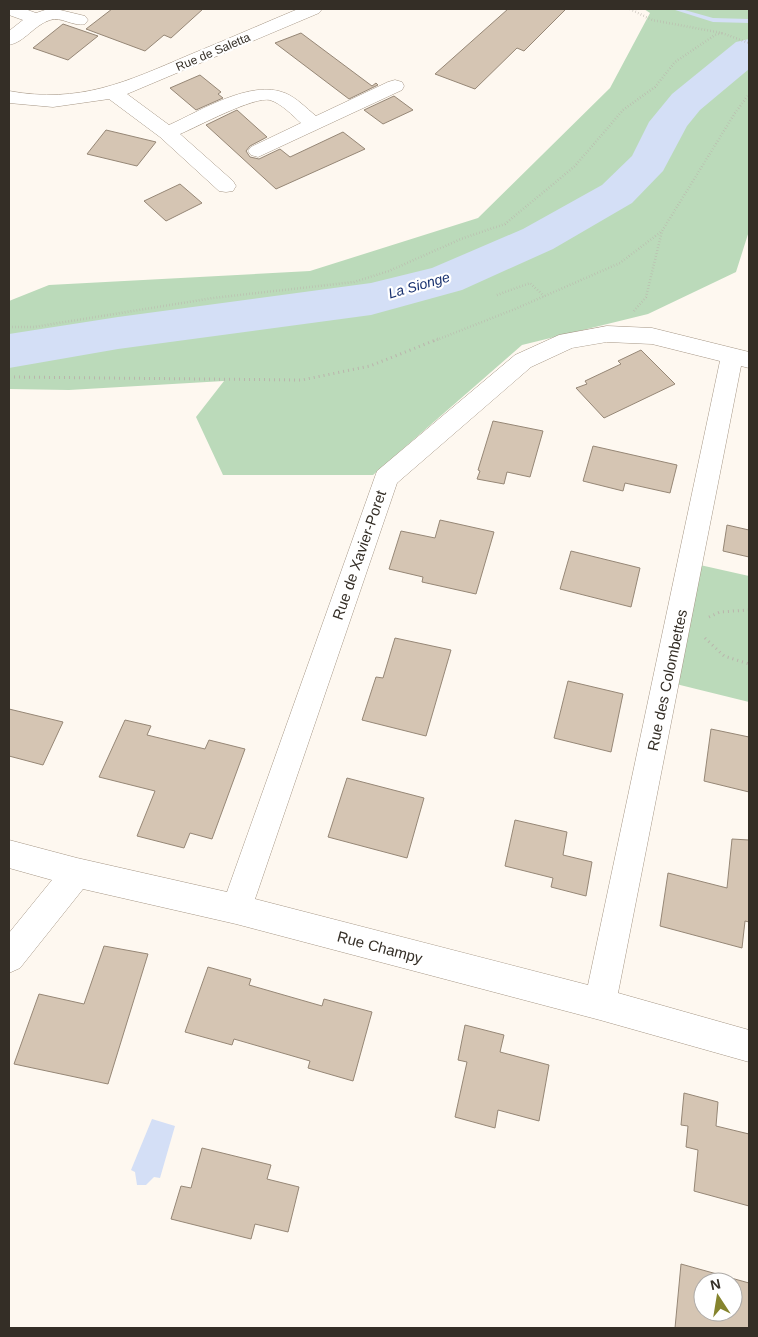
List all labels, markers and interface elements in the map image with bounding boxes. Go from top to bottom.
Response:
street label: Rue de Saletta [174,30,253,74]
water label: La Sionge [386,269,452,301]
street label: Rue de Xavier-Poret [329,487,389,622]
street label: Rue des Colombettes [644,608,690,752]
street label: Rue Champy [336,927,425,967]
north arrow [693,1272,743,1322]
text: N [709,1275,722,1293]

